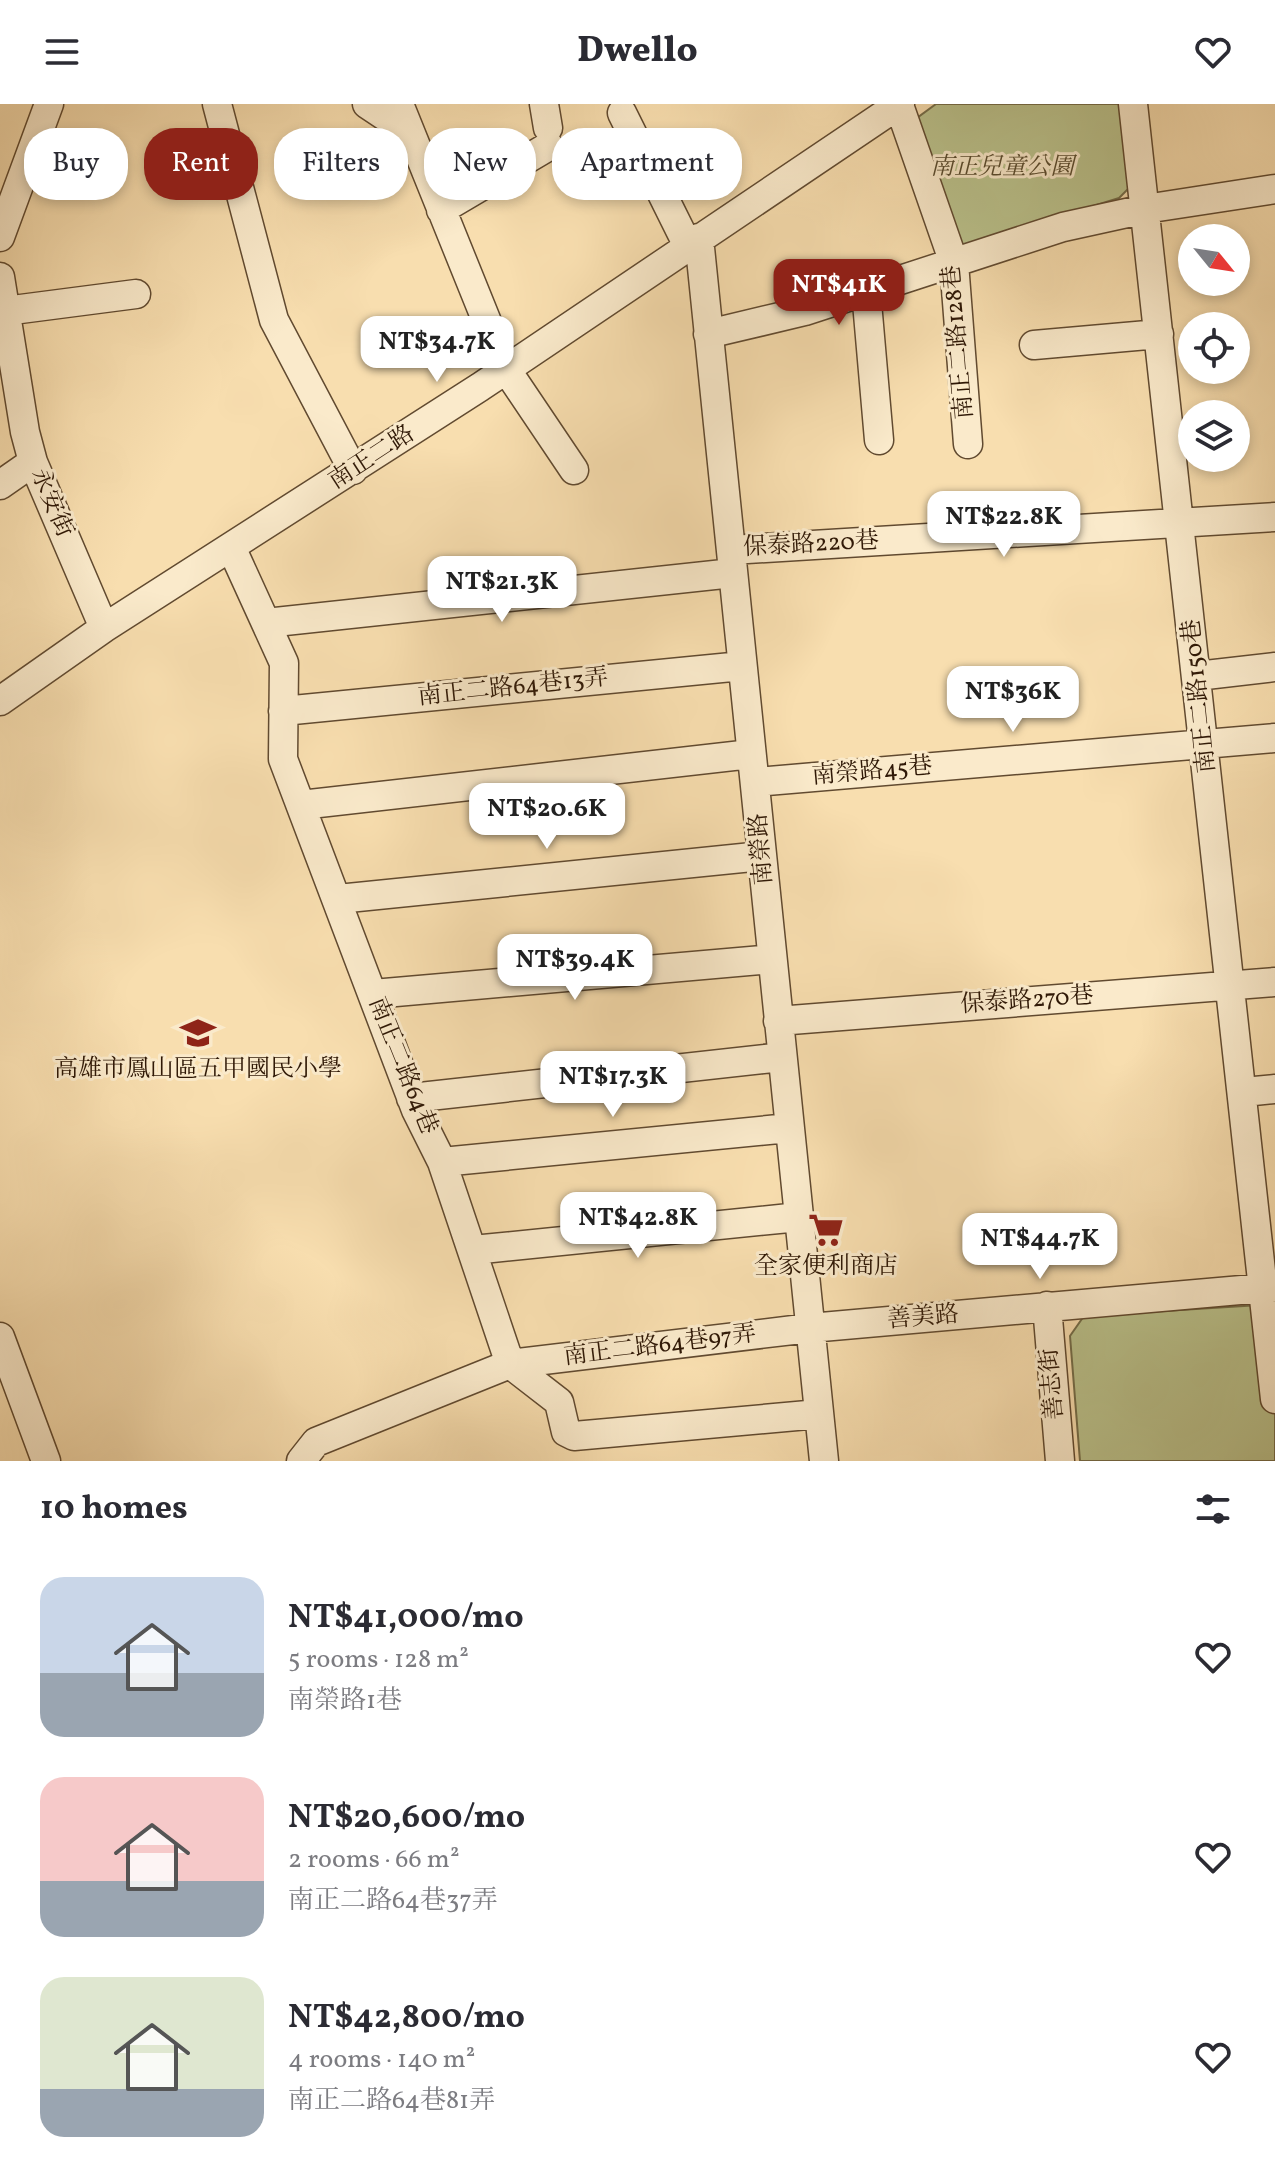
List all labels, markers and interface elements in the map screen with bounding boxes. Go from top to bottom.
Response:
text: Dwello [577,27,698,77]
icon: menu [40,30,84,74]
icon: heart [1191,30,1235,74]
chip: Buy [24,128,128,200]
chip: Rent [144,128,258,200]
chip: Filters [274,128,408,200]
chip: New [424,128,536,200]
chip: Apartment [552,128,742,200]
park label: 南正兒童公園 [930,151,1078,185]
north arrow [1178,224,1250,296]
map controls [1178,224,1250,472]
pin: NT$41K [774,259,904,327]
street label: 南正二路128巷 [935,264,983,420]
text: NT$41K [792,267,886,303]
button: locate [1178,312,1250,384]
pin: NT$34.7K [354,316,520,384]
text: NT$34.7K [379,324,495,360]
button: layers [1178,400,1250,472]
street label: 南正二路 [322,418,422,498]
street label: 永安街 [21,463,81,543]
pin: NT$22.8K [921,491,1087,559]
text: NT$22.8K [945,499,1063,535]
street label: 保泰路220巷 [742,524,880,566]
pin: NT$21.3K [419,556,585,624]
text: NT$21.3K [446,564,558,600]
street label: 南正二路150巷 [1175,617,1225,775]
street label: 南正二路64巷13弄 [416,661,610,715]
pin: NT$36K [948,666,1078,734]
text: NT$36K [965,674,1061,710]
street label: 南榮路45巷 [810,750,934,794]
pin: NT$20.6K [464,783,630,851]
text: NT$20.6K [487,791,607,827]
street label: 南榮路 [742,812,782,886]
pin: NT$39.4K [492,934,658,1002]
text: NT$39.4K [515,942,635,978]
street label: 保泰路270巷 [959,979,1095,1023]
street label: 南正二路64巷 [359,992,445,1140]
school or university icon: 高雄市鳳山區五甲國民小學 [179,1014,217,1052]
pin: NT$17.3K [530,1051,696,1119]
place label: 高雄市鳳山區五甲國民小學 [54,1053,342,1087]
text: NT$17.3K [558,1059,668,1095]
pin: NT$42.8K [555,1192,721,1260]
text: NT$42.8K [578,1200,698,1236]
supermarket icon: 全家便利商店 [807,1211,845,1249]
pin: NT$44.7K [957,1213,1123,1281]
text: NT$44.7K [980,1221,1100,1257]
place label: 全家便利商店 [754,1250,898,1284]
street label: 善美路 [886,1298,960,1338]
street label: 南正二路64巷97弄 [562,1317,758,1375]
street label: 善志街 [1033,1347,1073,1421]
text: 10 homes [40,1486,188,1533]
icon: filters [1191,1487,1235,1531]
text: NT$41,000/mo [288,1595,524,1642]
icon: home [104,1609,200,1705]
icon: heart [1191,1635,1235,1679]
text: 5 rooms · 128 m² [288,1642,469,1678]
text: 南榮路1巷 [288,1683,402,1719]
text: NT$20,600/mo [288,1795,525,1842]
icon: home [104,1809,200,1905]
icon: heart [1191,1835,1235,1879]
text: 2 rooms · 66 m² [288,1842,460,1878]
text: 南正二路64巷37弄 [288,1883,498,1919]
text: NT$42,800/mo [288,1995,525,2042]
icon: home [104,2009,200,2105]
icon: heart [1191,2035,1235,2079]
text: 4 rooms · 140 m² [288,2042,475,2078]
text: 南正二路64巷81弄 [288,2083,495,2119]

